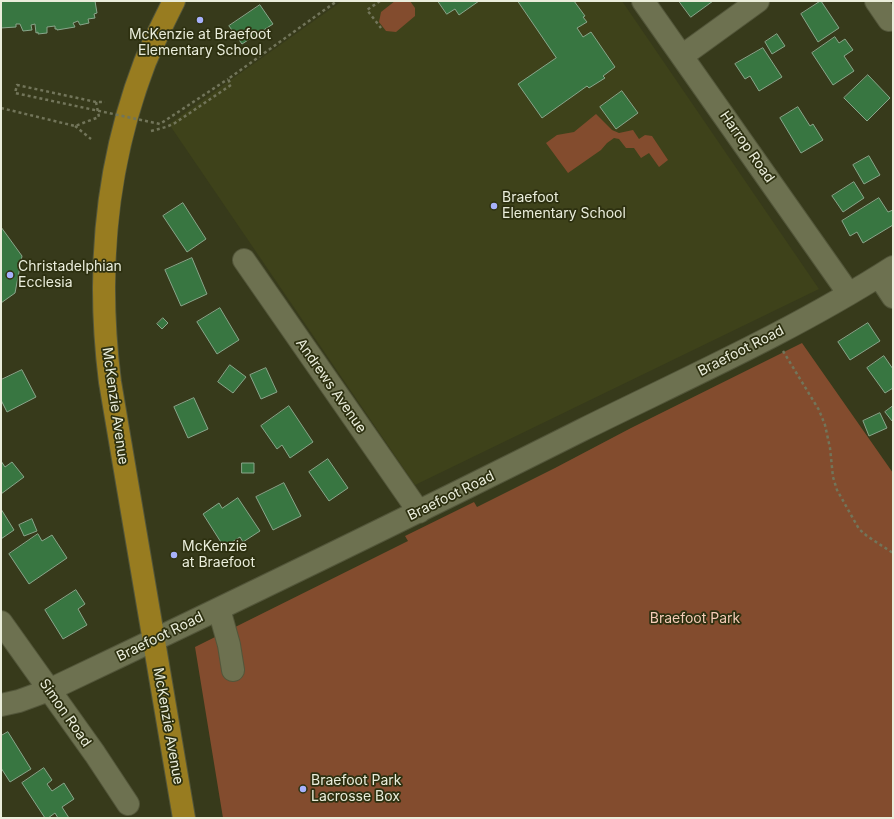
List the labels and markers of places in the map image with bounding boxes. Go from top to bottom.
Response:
marker: McKenzie at Braefoot Elementary School [195,15,205,25]
place label: McKenzie at Braefoot Elementary School [129,27,271,60]
place label: Braefoot Elementary School [502,190,626,222]
marker: Braefoot Elementary School [489,201,499,211]
place label: Christadelphian Ecclesia [18,259,122,292]
marker: Christadelphian Ecclesia [5,270,15,280]
place label: McKenzie at Braefoot [182,539,255,572]
marker: McKenzie at Braefoot [169,550,179,560]
place label: Braefoot Park Lacrosse Box [311,773,402,806]
marker: Braefoot Park Lacrosse Box [298,784,308,794]

